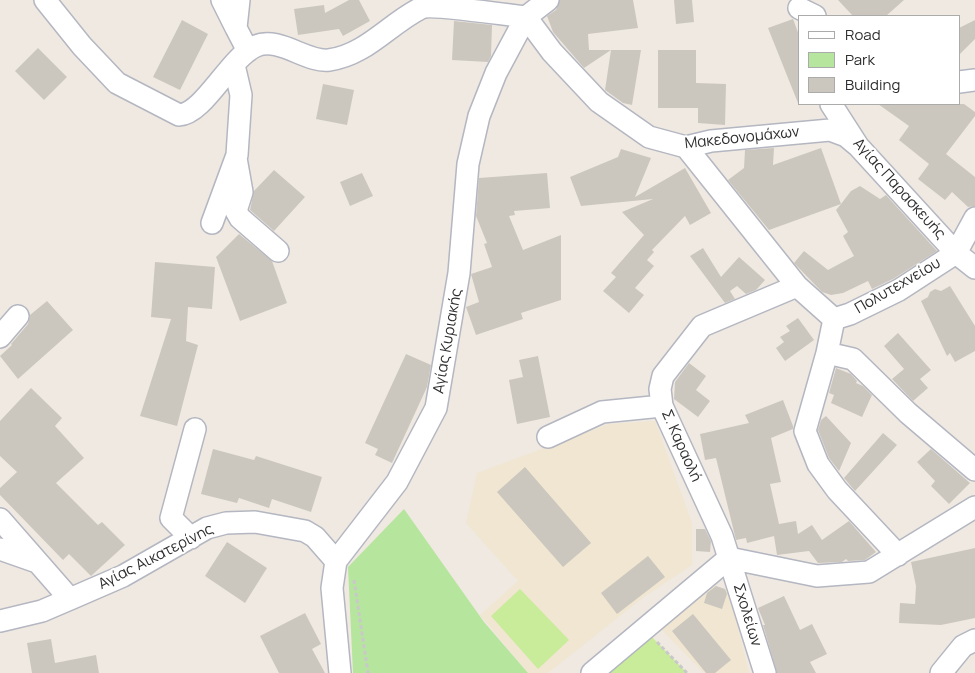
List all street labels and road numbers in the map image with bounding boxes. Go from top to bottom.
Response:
street label: Μακεδονομάχων [684,123,800,153]
street label: Αγίας Παρασκευής [849,135,949,243]
street label: Πολυτεχνείου [852,254,944,318]
street label: Αγίας Κυριακής [430,287,466,395]
street label: Σ. Καραολή [657,407,705,485]
street label: Αγίας Αικατερίνης [95,520,217,594]
street label: Σχολείων [729,581,765,649]

